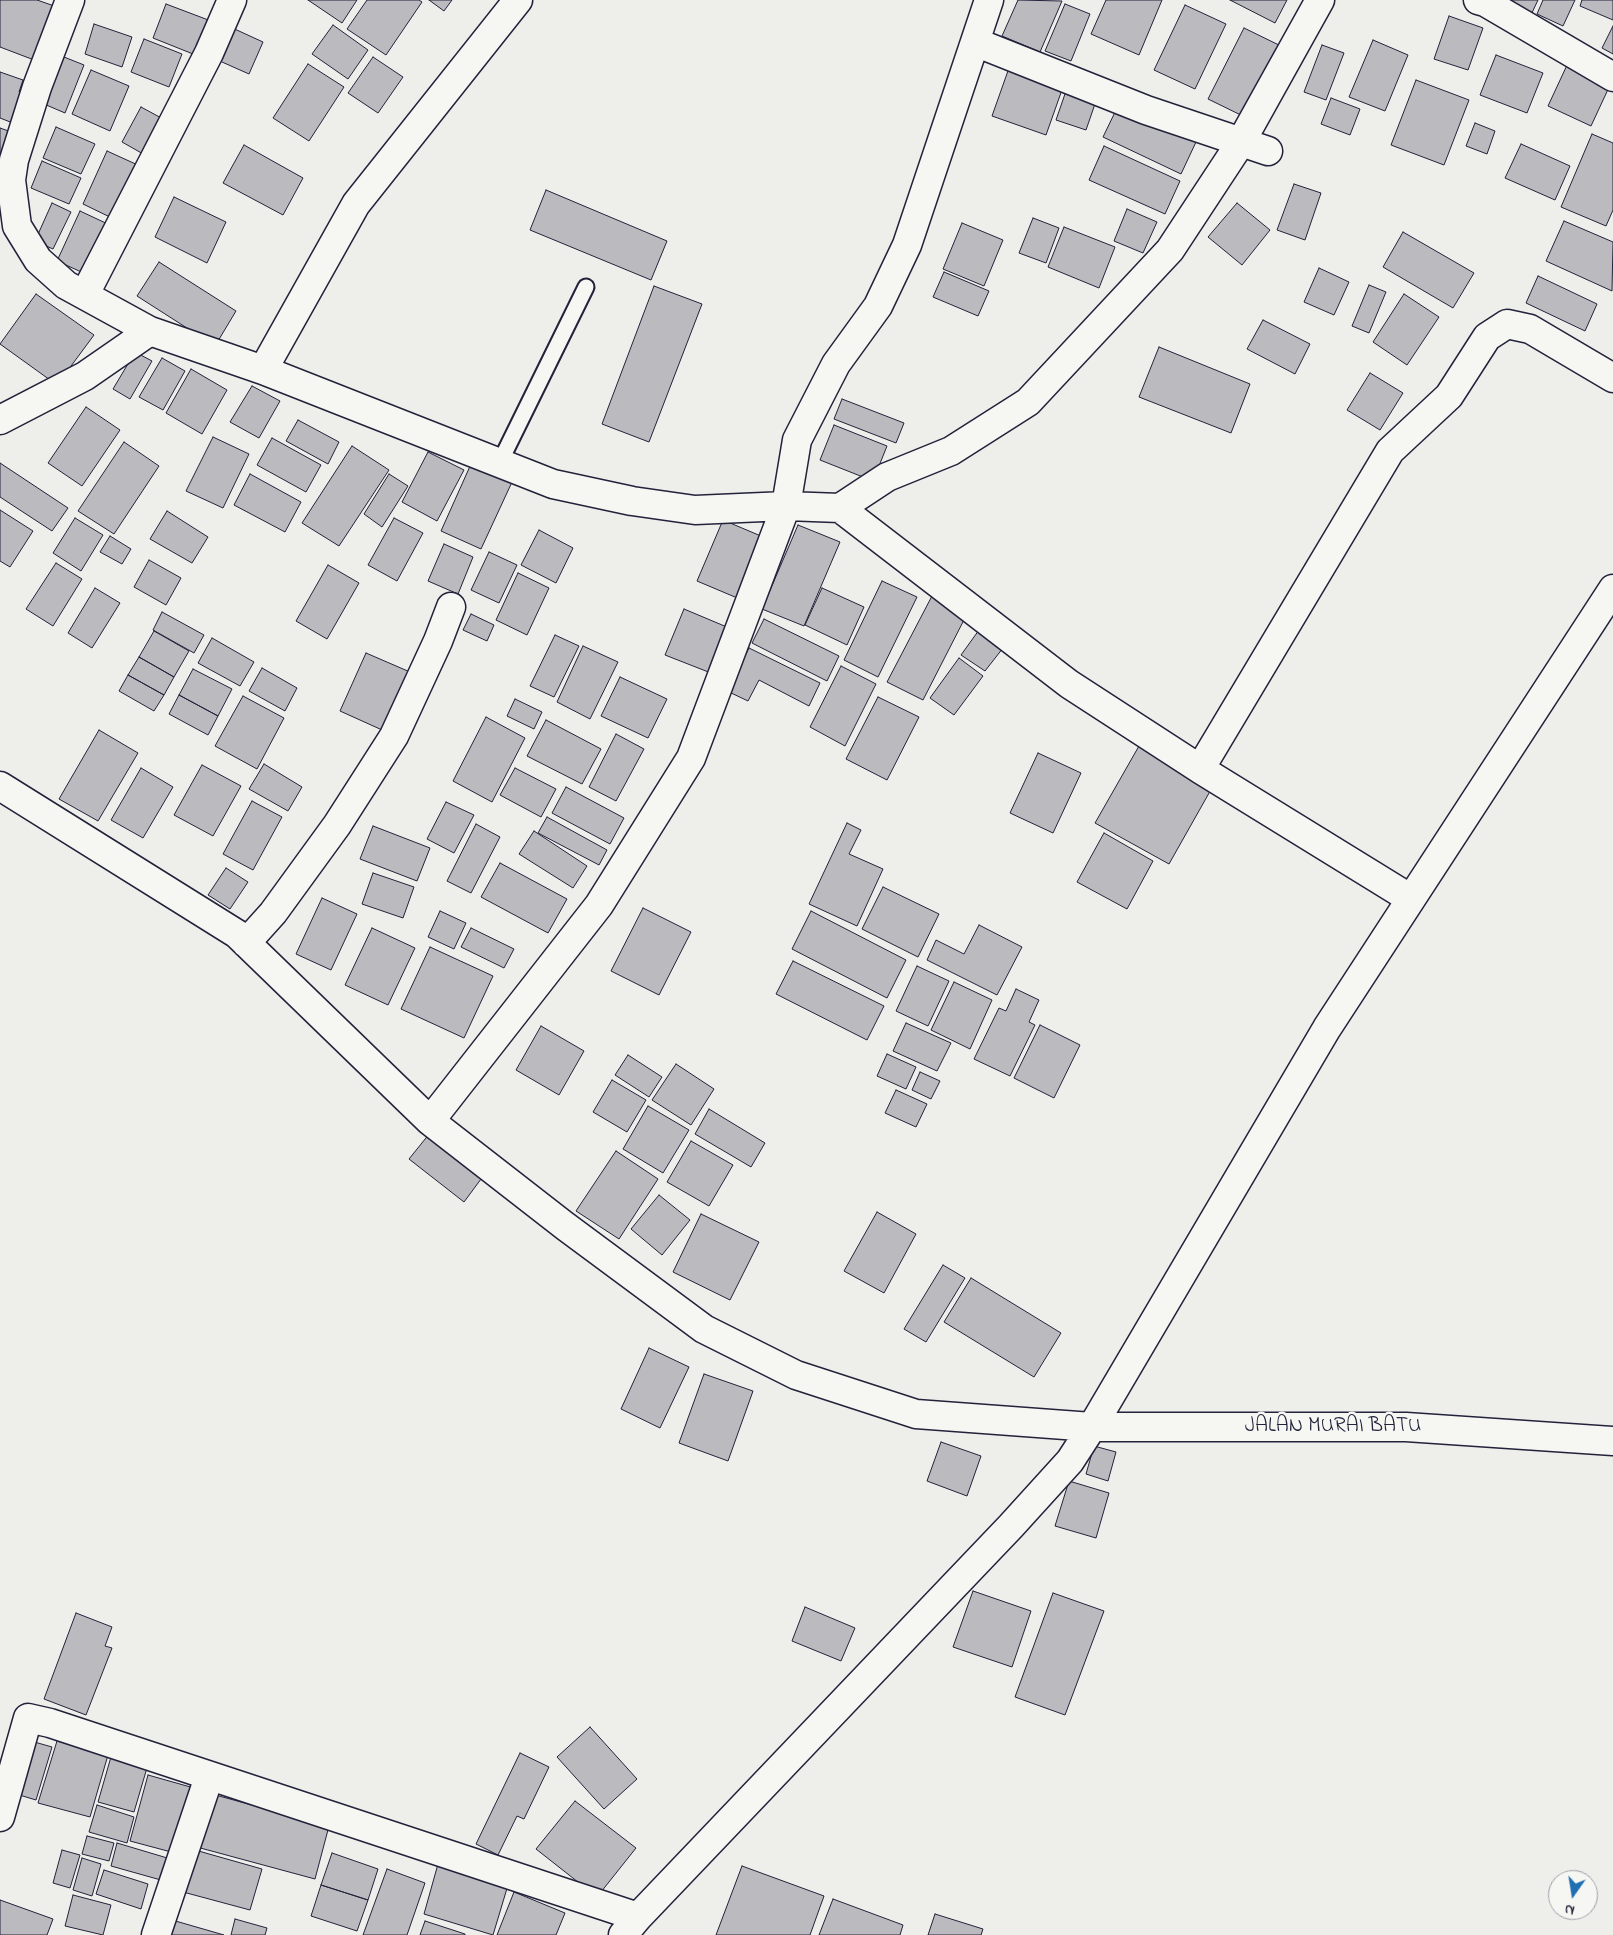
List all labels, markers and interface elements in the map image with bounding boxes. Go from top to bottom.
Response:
street label: JALAN MURAI BATU [1245,1415,1421,1441]
north arrow [1548,1870,1598,1920]
text: N [1563,1898,1577,1920]

